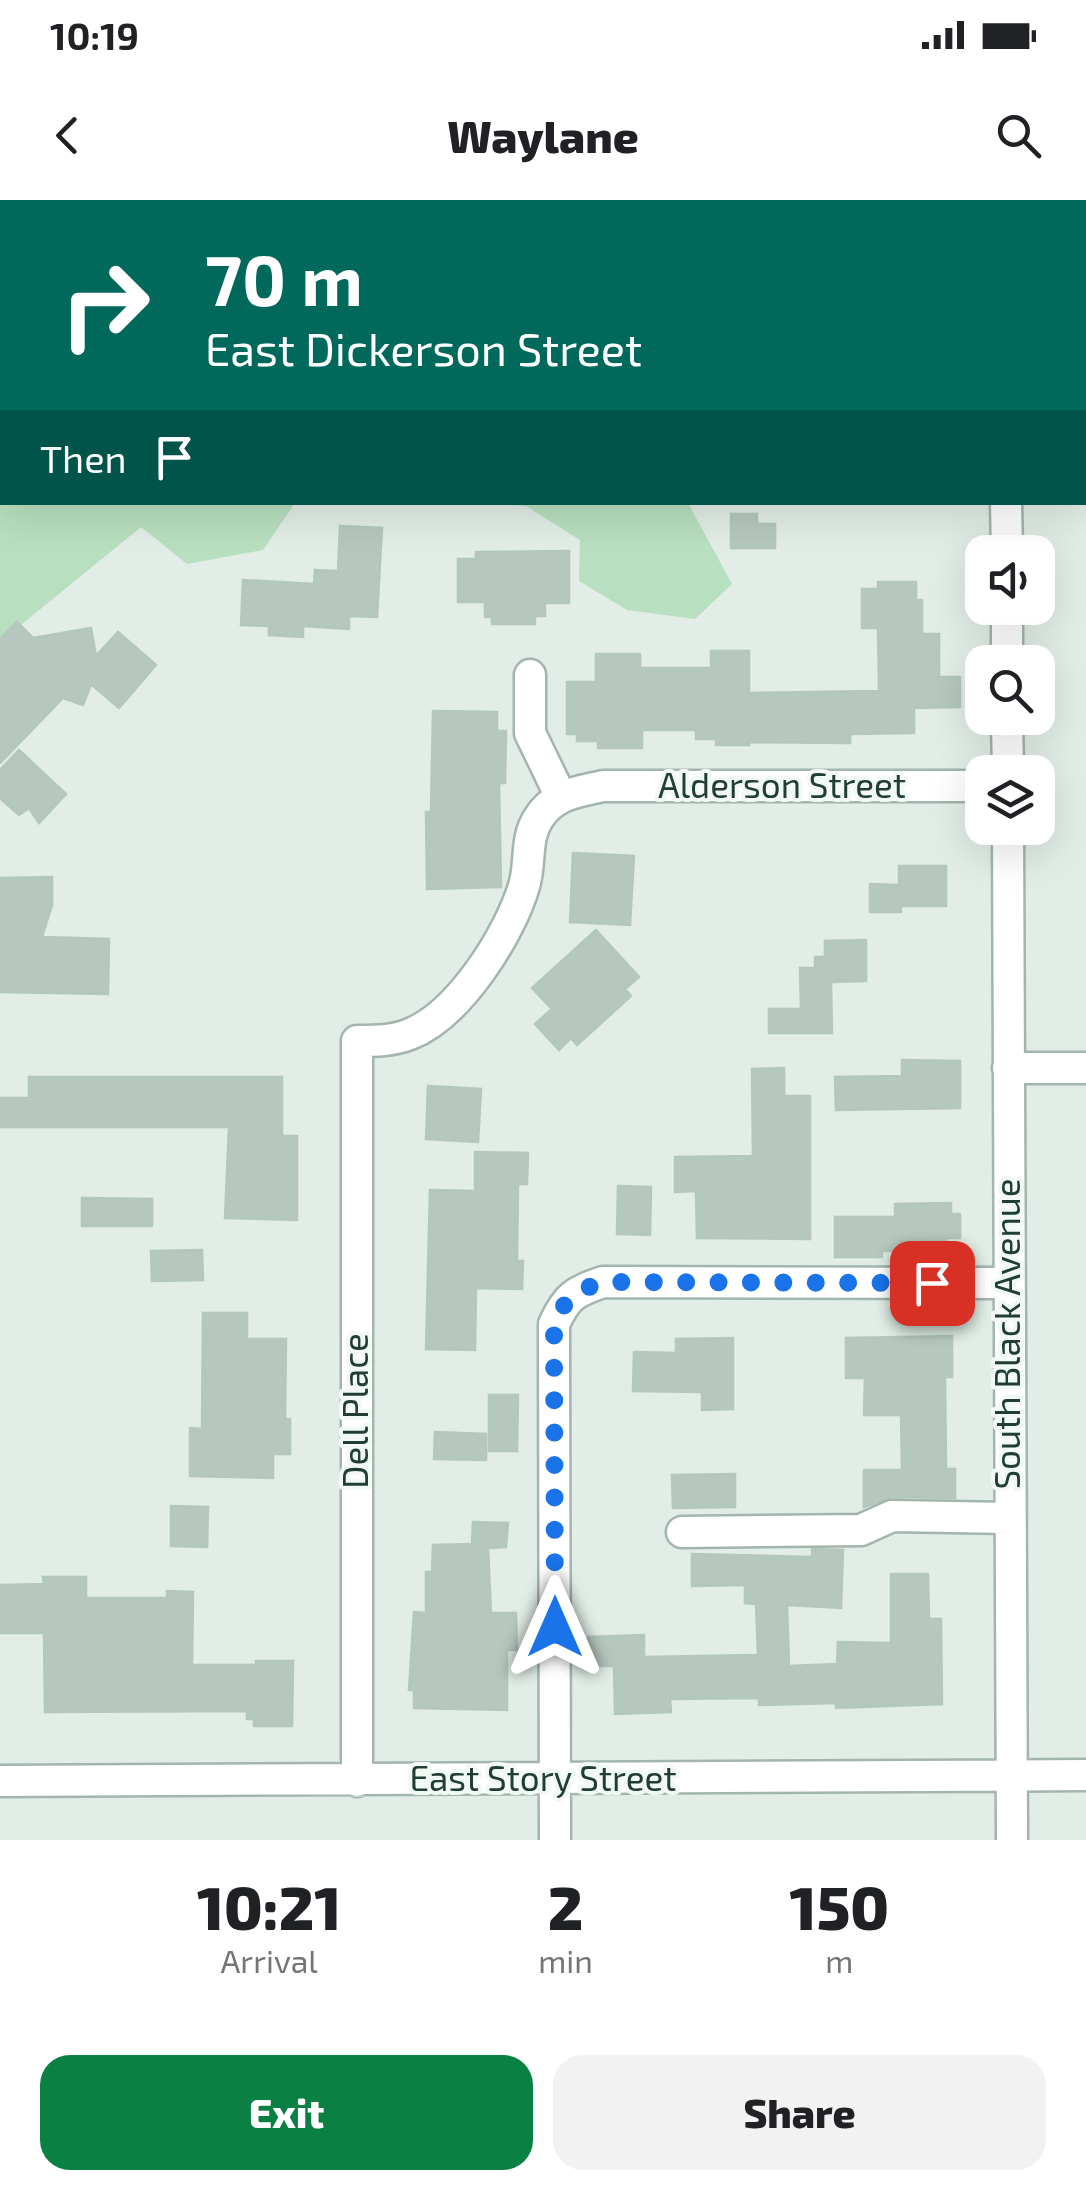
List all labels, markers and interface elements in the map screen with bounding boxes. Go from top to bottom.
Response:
text: 10:19 [50,12,139,58]
icon: back [40,108,95,163]
text: Waylane [447,108,639,162]
icon: search [991,108,1046,163]
text: 70 m [205,236,363,320]
icon: right [40,240,170,370]
text: East Dickerson Street [205,321,642,375]
icon: arrive [147,430,202,485]
text: Then [40,435,127,481]
map controls [965,535,1055,845]
button: sound [965,535,1055,625]
button: search [965,645,1055,735]
button: layers [965,755,1055,845]
street label: Alderson Street [658,763,906,805]
street label: South Black Avenue [985,1178,1027,1490]
pin [890,1241,975,1326]
icon: arrive [905,1256,960,1311]
street label: Dell Place [333,1333,375,1489]
position arrow [503,1575,607,1679]
street label: East Story Street [409,1756,677,1798]
text: 10:21 [197,1870,341,1942]
text: 2 [548,1870,583,1942]
text: 150 [790,1870,889,1942]
text: Arrival [220,1941,318,1979]
text: min [538,1941,593,1979]
text: m [825,1941,853,1979]
button: Exit [40,2055,533,2170]
button: Share [553,2055,1046,2170]

